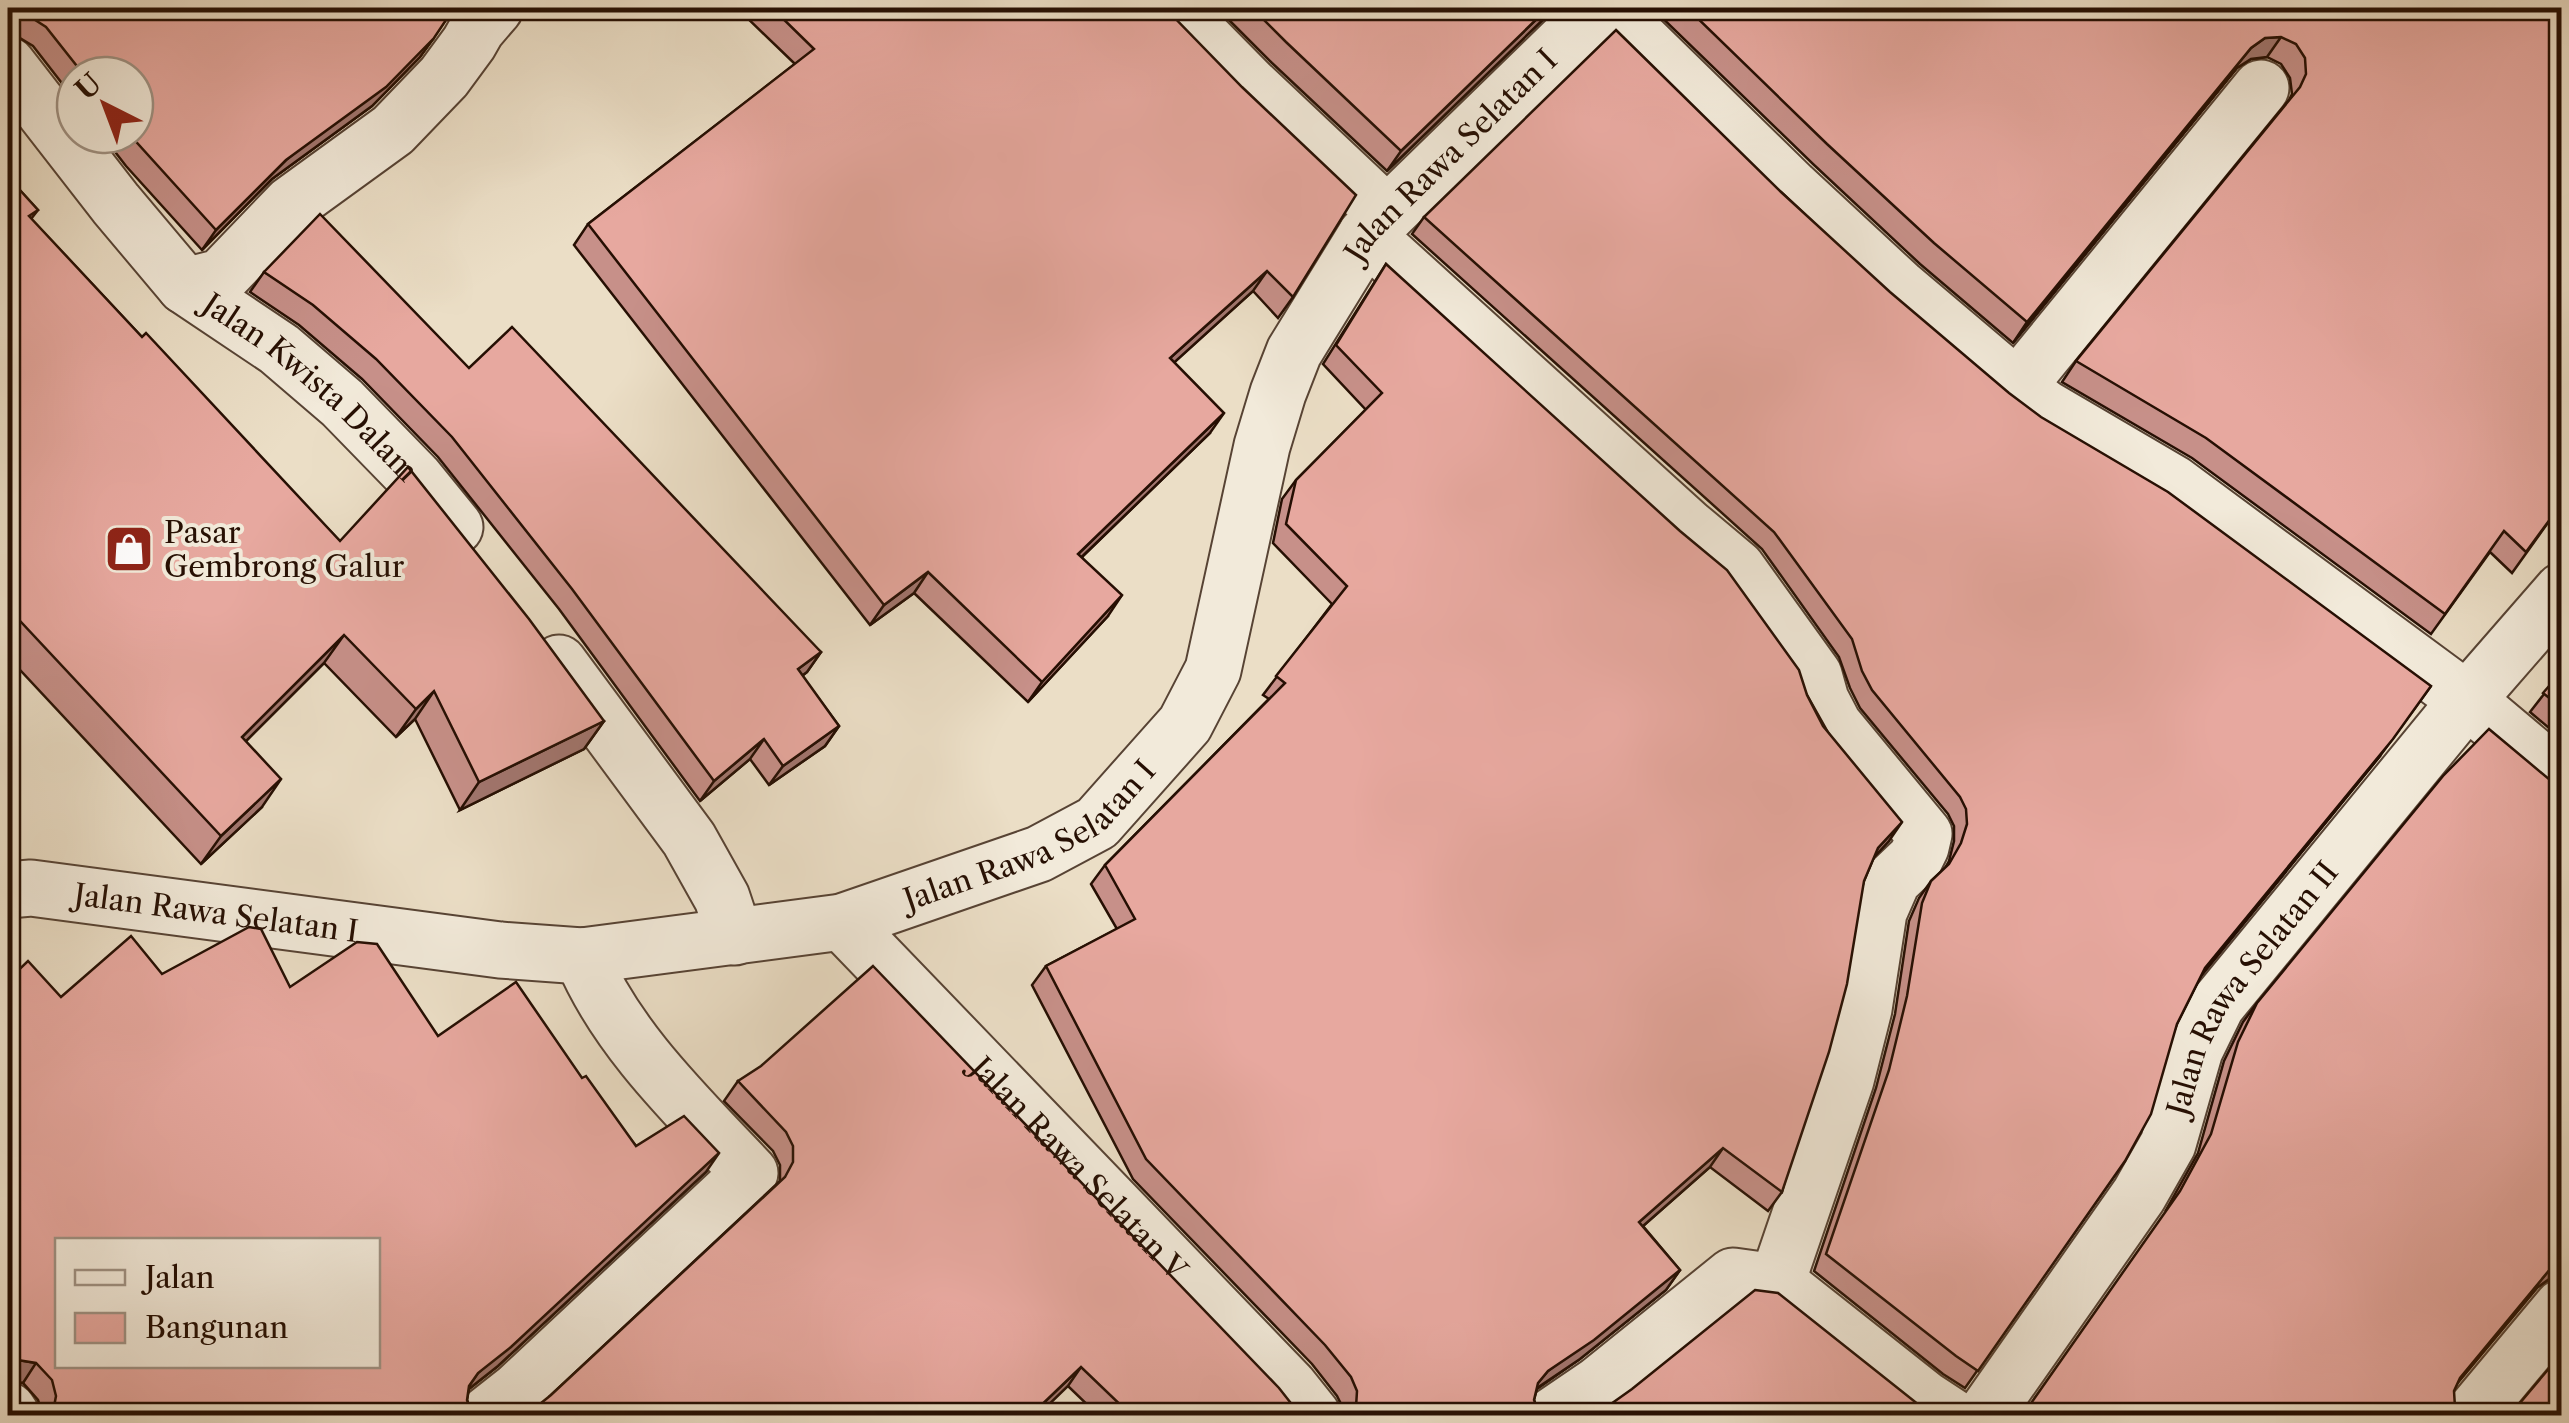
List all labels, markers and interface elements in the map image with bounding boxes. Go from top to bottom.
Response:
street label: Jalan Rawa Selatan I [1334,41,1564,271]
north arrow [55,55,155,155]
text: U [68,66,108,107]
street label: Jalan Kwista Dalam [193,283,426,489]
place label: Pasar Gembrong Galur [164,514,405,585]
shop icon: Pasar Gembrong Galur [103,523,155,575]
street label: Jalan Rawa Selatan I [895,752,1163,919]
street label: Jalan Rawa Selatan II [2158,854,2346,1123]
street label: Jalan Rawa Selatan I [68,875,361,950]
street label: Jalan Rawa Selatan V [961,1046,1196,1288]
legend [55,1238,380,1368]
text: Jalan [141,1259,215,1296]
text: Bangunan [145,1309,288,1346]

